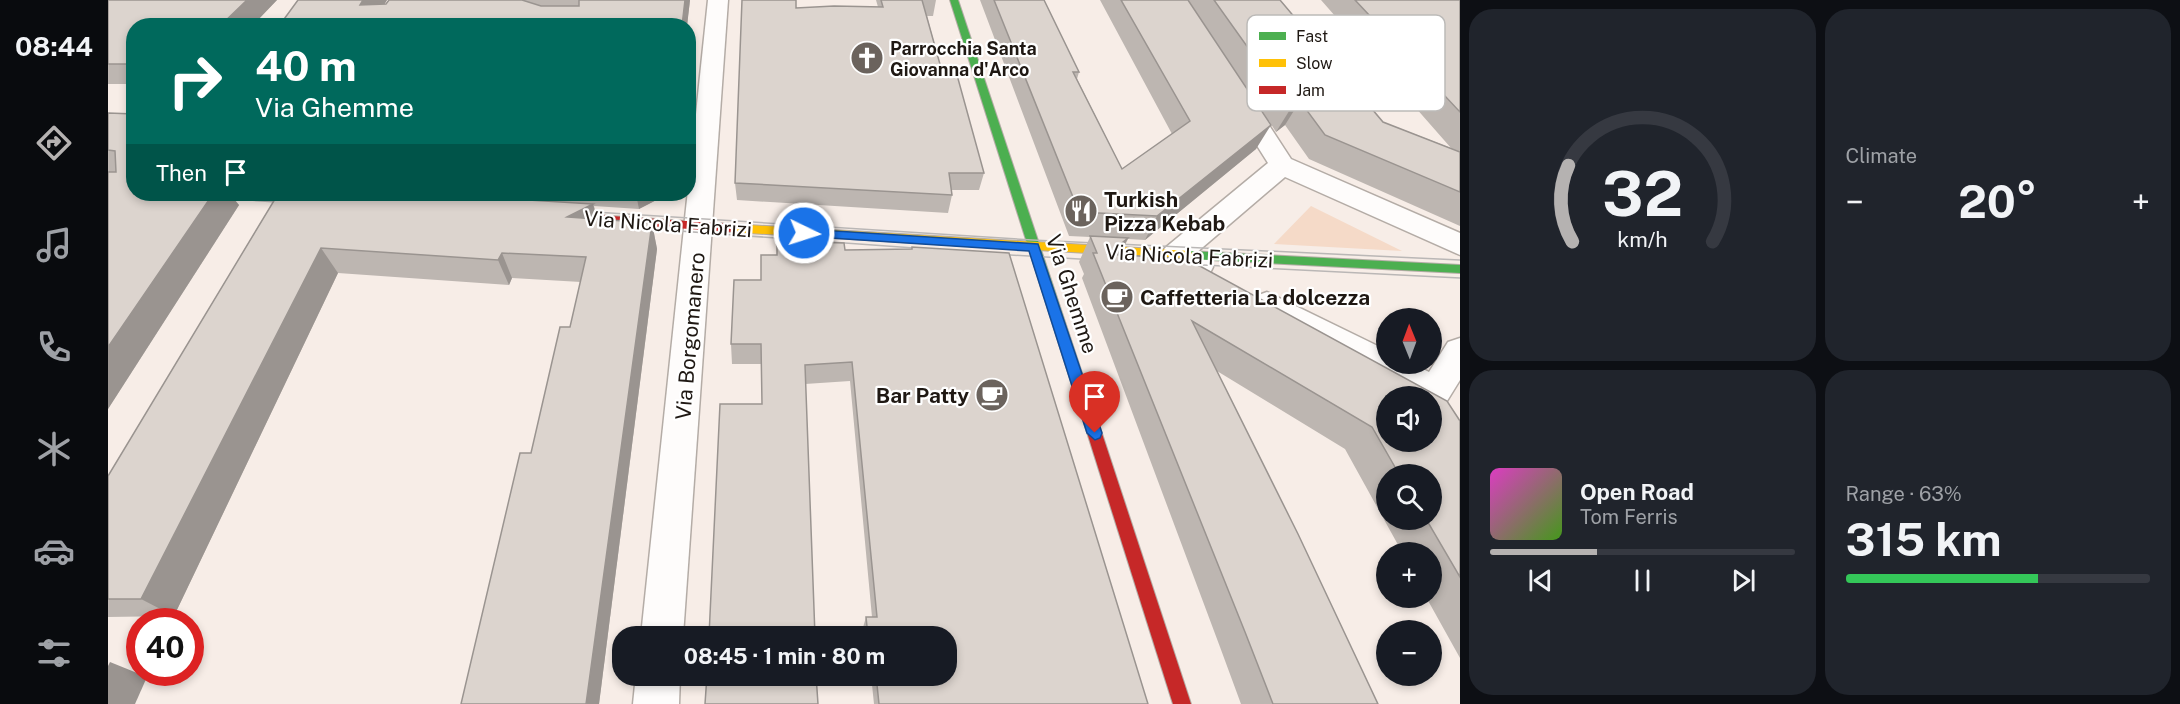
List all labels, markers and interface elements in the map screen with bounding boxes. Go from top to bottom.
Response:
legend [1247,15,1445,111]
text: Fast [1296,27,1328,46]
text: 08:44 [15,30,93,62]
place label: Parrocchia Santa Giovanna d'Arco [890,38,1037,80]
church icon: Parrocchia Santa Giovanna d'Arco [849,40,885,76]
text: 40 m [255,41,357,90]
icon: right [156,42,234,120]
text: Slow [1296,54,1333,73]
text: Jam [1296,81,1325,100]
text: Via Ghemme [255,91,414,123]
icon: directions [33,122,75,164]
text: Climate [1846,144,1917,168]
icon: arrive [219,156,252,189]
text: 32 [1602,157,1683,230]
text: Then [156,160,207,186]
text: 20° [1958,175,2037,228]
text: − [1846,183,1864,221]
text: + [2132,183,2150,221]
place label: Turkish Pizza Kebab [1104,187,1225,236]
restaurant icon: Turkish Pizza Kebab [1063,193,1099,229]
position arrow [772,201,836,265]
street label: Via Nicola Fabrizi [583,206,753,242]
icon: music [33,224,75,266]
text: km/h [1617,227,1667,252]
street label: Via Ghemme [1041,231,1103,357]
street label: Via Nicola Fabrizi [1104,239,1274,273]
street label: Via Borgomanero [670,251,710,421]
cafe icon: Caffetteria La dolcezza [1099,279,1135,315]
place label: Caffetteria La dolcezza [1140,285,1370,310]
north arrow [1376,308,1442,374]
map controls [1376,308,1442,686]
icon: phone [33,326,75,368]
pin [1069,371,1120,433]
cafe icon: Bar Patty [974,377,1010,413]
icon: arrive [1078,380,1111,413]
place label: Bar Patty [876,383,969,408]
button: sound [1376,386,1442,452]
icon: climate [33,428,75,470]
button: search [1376,464,1442,530]
text: Open Road [1580,479,1694,505]
text: Range · 63% [1846,482,1962,506]
text: Tom Ferris [1580,505,1678,529]
text: 315 km [1846,513,2002,566]
icon: car [33,530,75,572]
button: + [1376,542,1442,608]
icon: previous [1524,564,1557,597]
icon: pause [1626,564,1659,597]
icon: next [1727,564,1760,597]
speed limit sign: 40 [126,608,204,686]
button: − [1376,620,1442,686]
icon: filters [33,632,75,674]
text: 08:45 · 1 min · 80 m [684,643,885,669]

